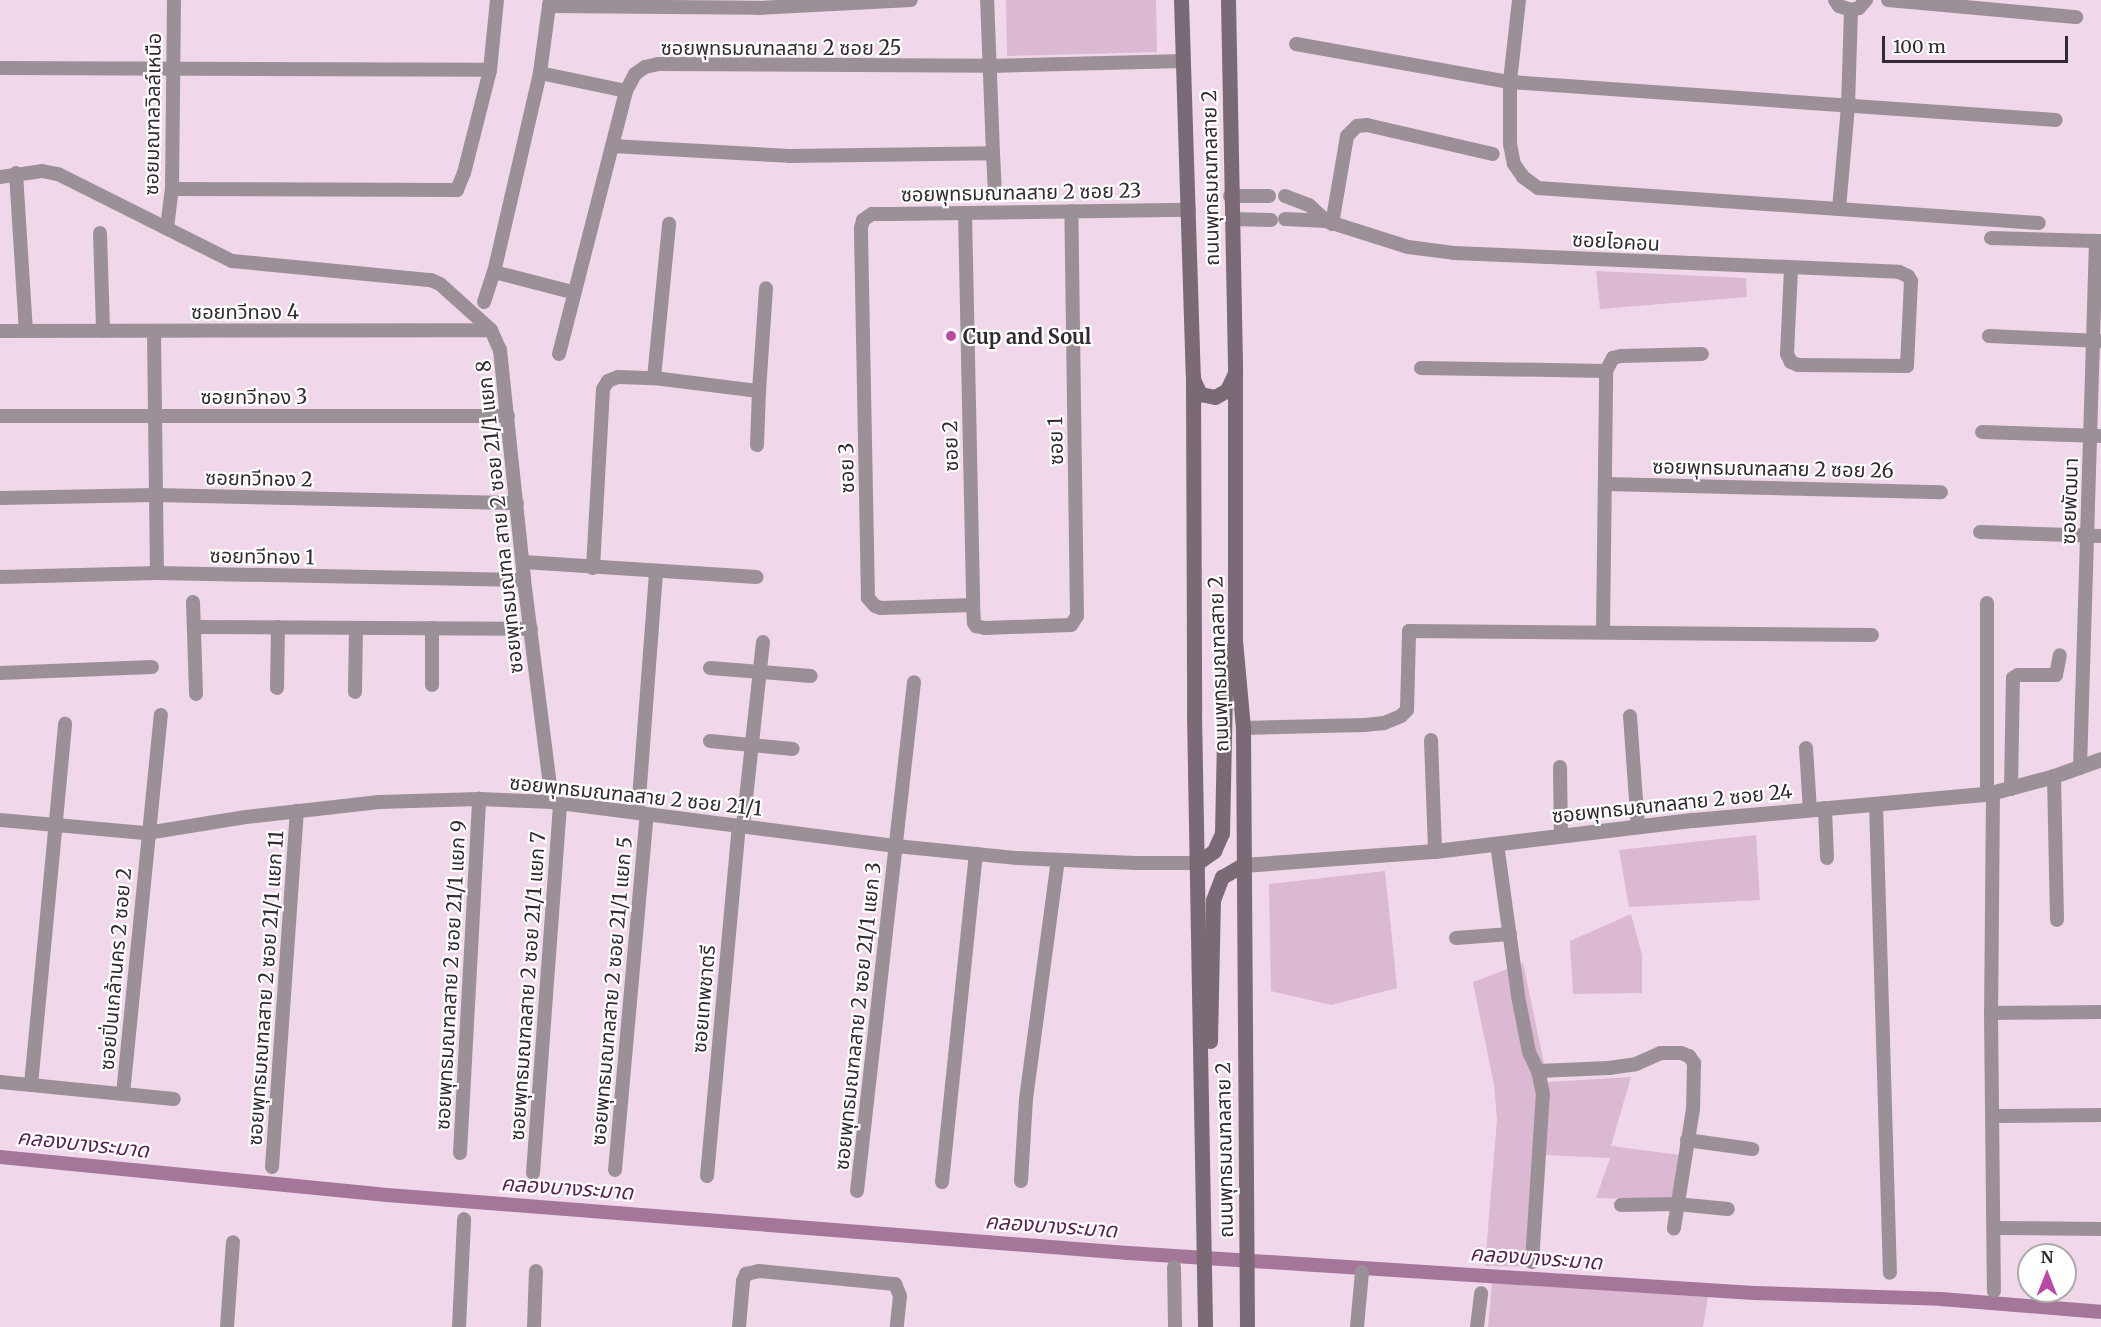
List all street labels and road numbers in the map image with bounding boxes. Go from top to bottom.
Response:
street label: ซอยมณฑลวิลล์เหนือ [139,32,165,196]
street label: ซอยพุทธมณฑลสาย 2 ซอย 25 [661,35,901,59]
street label: ถนนพุทธมณฑลสาย 2 [1196,90,1224,266]
street label: ซอยพุทธมณฑลสาย 2 ซอย 23 [901,178,1141,206]
street label: ซอยไอคอน [1572,227,1660,255]
street label: ซอยทวีทอง 4 [191,299,299,323]
street label: ซอยพุทธมณฑล สาย 2 ซอย 21/1 แยก 8 [471,359,527,675]
street label: ซอยทวีทอง 3 [200,384,308,408]
street label: ซอย 1 [1043,417,1067,465]
street label: ซอย 2 [938,420,962,472]
street label: ซอย 3 [834,442,858,494]
street label: ซอยพุทธมณฑลสาย 2 ซอย 26 [1652,454,1894,482]
street label: ซอยพัฒนา [2055,457,2083,545]
street label: ซอยทวีทอง 2 [205,465,313,491]
street label: ซอยทวีทอง 1 [209,543,315,569]
street label: ถนนพุทธมณฑลสาย 2 [1203,576,1233,752]
street label: ซอยพุทธมณฑลสาย 2 ซอย 21/1 [508,770,764,820]
street label: ซอยพุทธมณฑลสาย 2 ซอย 24 [1551,778,1793,828]
street label: ซอยพุทธมณฑลสาย 2 ซอย 21/1 แยก 9 [430,819,470,1131]
street label: ซอยพุทธมณฑลสาย 2 ซอย 21/1 แยก 11 [242,830,288,1146]
street label: ซอยพุทธมณฑลสาย 2 ซอย 21/1 แยก 7 [504,831,550,1141]
street label: ซอยพุทธมณฑลสาย 2 ซอย 21/1 แยก 5 [586,836,636,1146]
street label: ซอยพุทธมณฑลสาย 2 ซอย 21/1 แยก 3 [829,861,885,1171]
street label: ซอยปิ่นเกล้านคร 2 ซอย 2 [94,867,136,1071]
street label: ซอยเทพชาตรี [686,944,720,1054]
street label: ถนนพุทธมณฑลสาย 2 [1210,1062,1238,1238]

